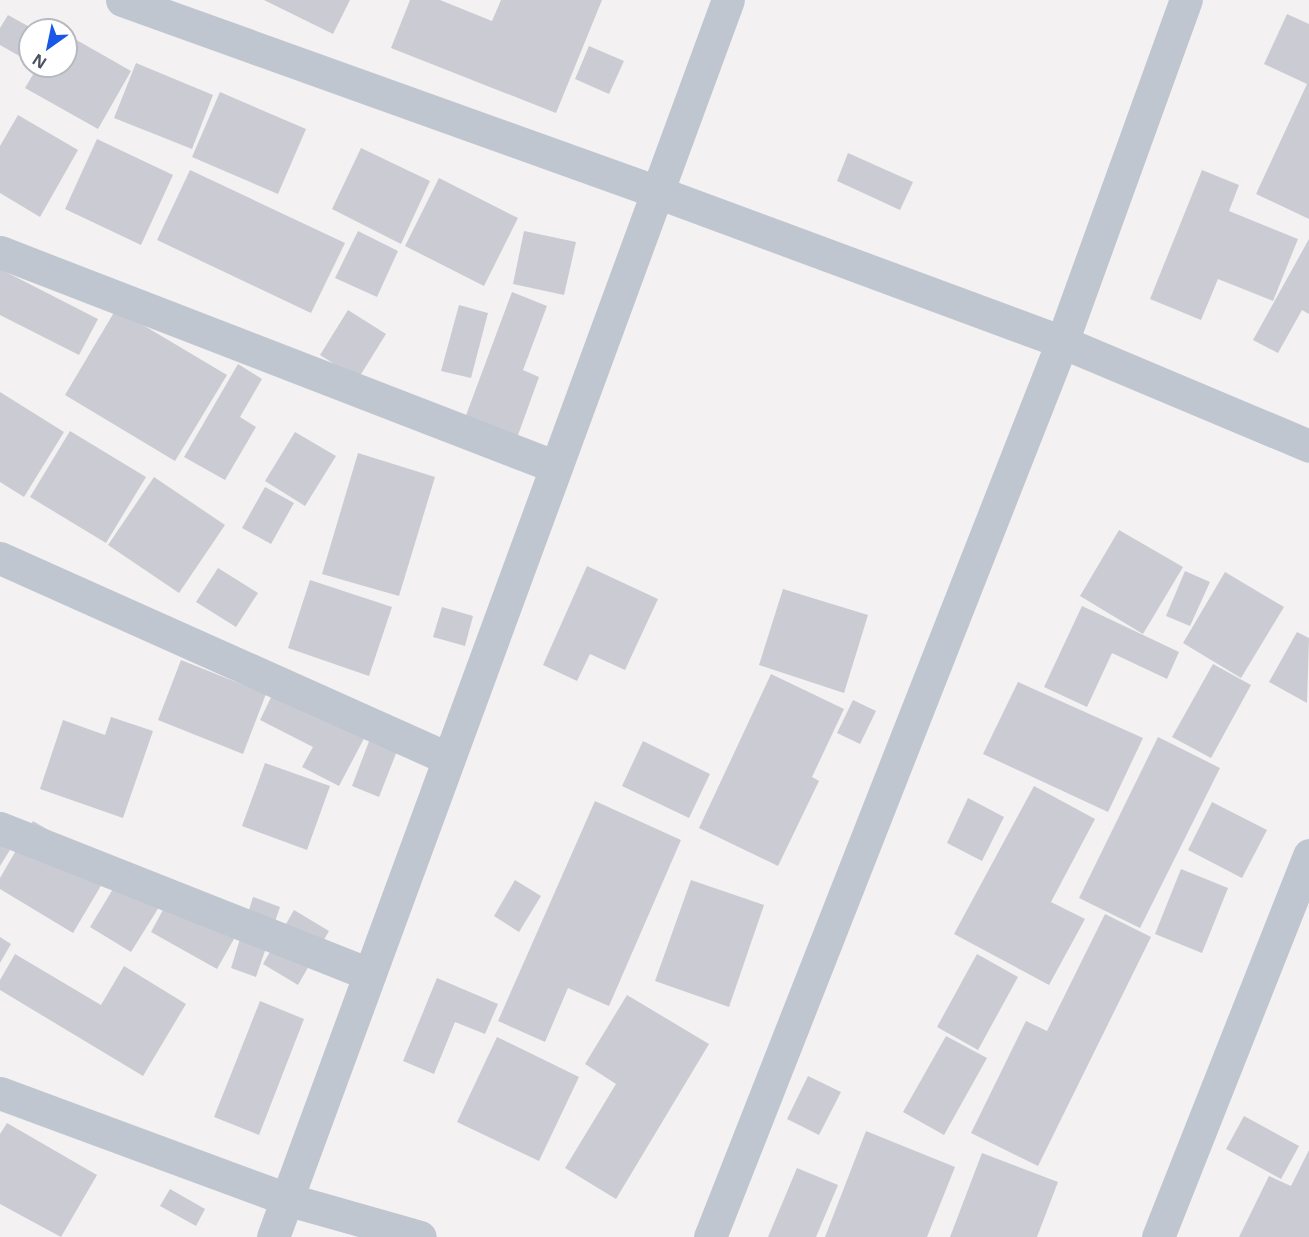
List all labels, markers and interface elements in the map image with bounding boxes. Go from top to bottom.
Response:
north arrow [18,18,78,78]
text: N [28,49,51,74]

